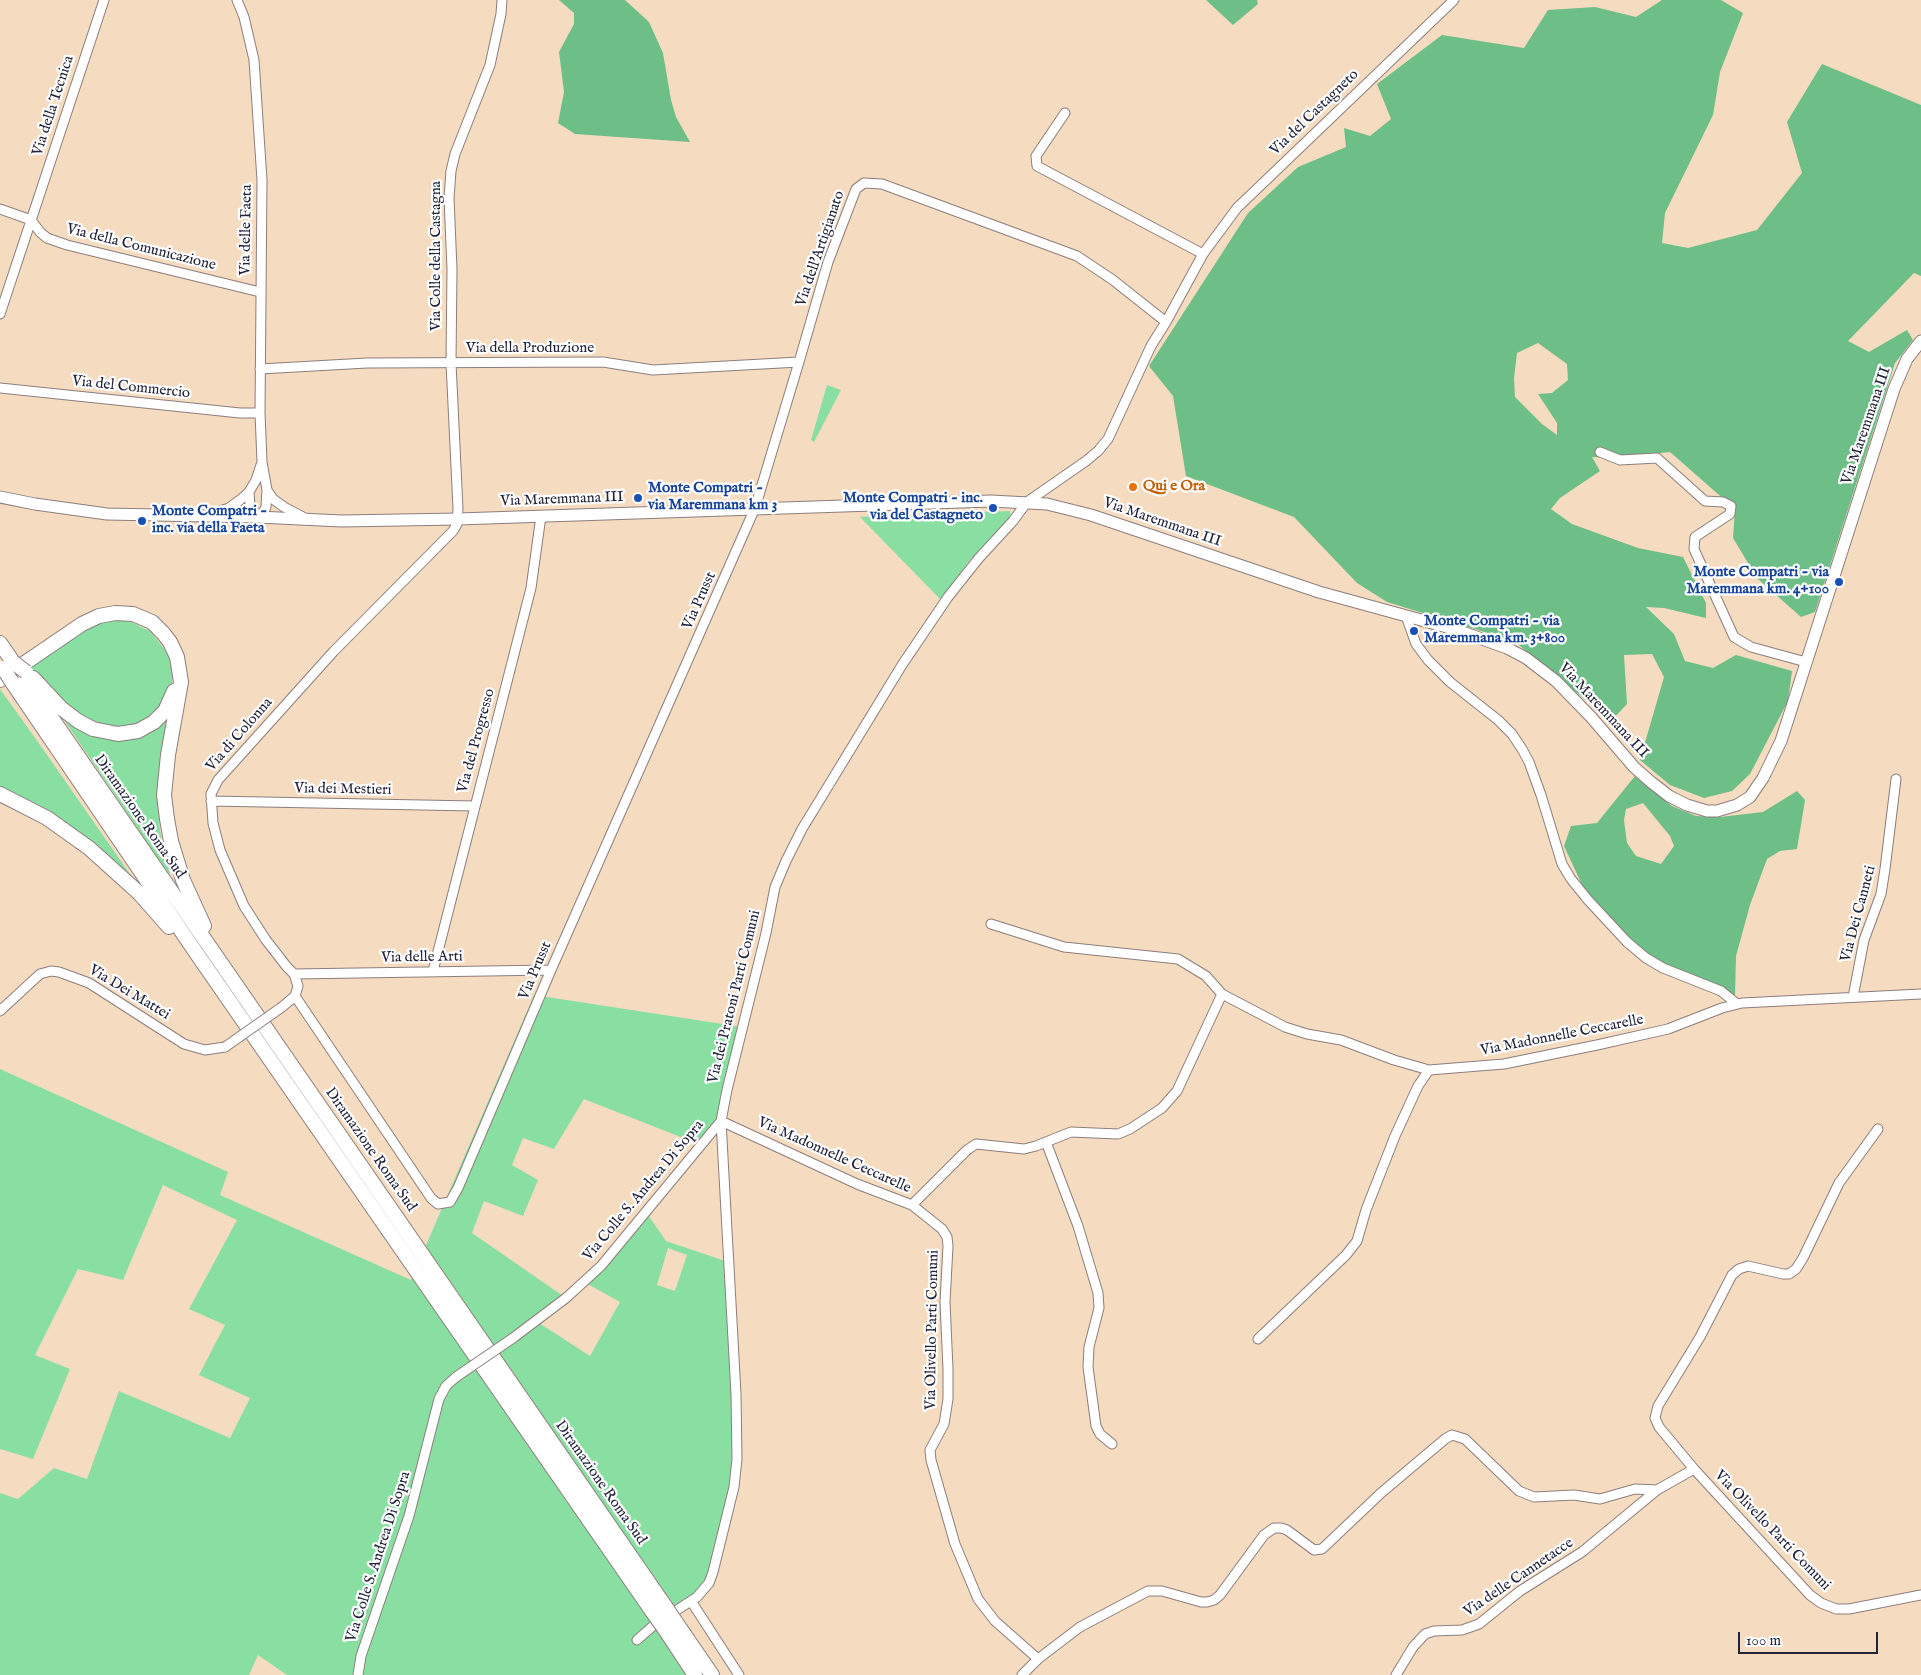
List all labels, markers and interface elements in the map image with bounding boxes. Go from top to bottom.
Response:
street label: Via della Tecnica [29,54,79,158]
street label: Via del Castagneto [1267,66,1363,160]
street label: Via Colle della Castagna [428,181,446,331]
street label: Via delle Faeta [237,184,257,276]
street label: Via dell'Artigianato [793,189,849,309]
street label: Via della Comunicazione [65,221,217,275]
street label: Via della Produzione [466,340,594,358]
street label: Via Maremmana III [1838,365,1896,487]
street label: Via del Commercio [71,373,191,403]
place label: Qui e Ora [1143,478,1205,496]
place label: Monte Compatri - via Maremmana km 3 [648,480,777,515]
marker: Qui e Ora [1127,481,1139,493]
street label: Via Maremmana III [500,489,624,511]
place label: Monte Compatri - inc. via del Castagneto [843,490,983,525]
marker: Monte Compatri - via Maremmana km 3 [632,492,644,504]
street label: Via Maremmana III [1101,494,1223,552]
marker: Monte Compatri - inc. via del Castagneto [987,502,999,514]
place label: Monte Compatri - inc. via della Faeta [152,503,267,538]
marker: Monte Compatri - inc. via della Faeta [136,515,148,527]
place label: Monte Compatri - via Maremmana km. 4+100 [1686,564,1829,599]
street label: Via Prusst [679,569,721,633]
marker: Monte Compatri - via Maremmana km. 4+100 [1833,576,1845,588]
place label: Monte Compatri - via Maremmana km. 3+800 [1424,613,1565,648]
marker: Monte Compatri - via Maremmana km. 3+800 [1408,625,1420,637]
street label: Via Maremmana III [1554,660,1652,762]
street label: Via del Progresso [454,687,500,795]
street label: Via di Colonna [203,694,277,776]
street label: Diramazione Roma Sud [89,751,189,883]
street label: Via dei Mestieri [294,780,392,800]
street label: Via Dei Canneti [1837,864,1881,964]
street label: Via dei Pratoni Parti Comuni [705,909,765,1085]
street label: Via Prusst [516,939,556,1003]
street label: Via delle Arti [381,948,463,968]
street label: Via Dei Mattei [85,962,173,1024]
street label: Via Madonnelle Ceccarelle [1479,1011,1645,1061]
street label: Diramazione Roma Sud [320,1084,420,1216]
street label: Via Madonnelle Ceccarelle [755,1114,913,1198]
street label: Via Colle S. Andrea Di Sopra [580,1117,708,1265]
street label: Via Olivello Parti Comuni [923,1250,943,1410]
street label: Diramazione Roma Sud [550,1417,650,1549]
street label: Via Olivello Parti Comuni [1710,1467,1834,1595]
street label: Via Colle S. Andrea Di Sopra [343,1469,415,1645]
street label: Via delle Cannetacce [1461,1535,1577,1621]
scale bar [1741,1622,1881,1654]
text: 100 m [1746,1631,1781,1650]

